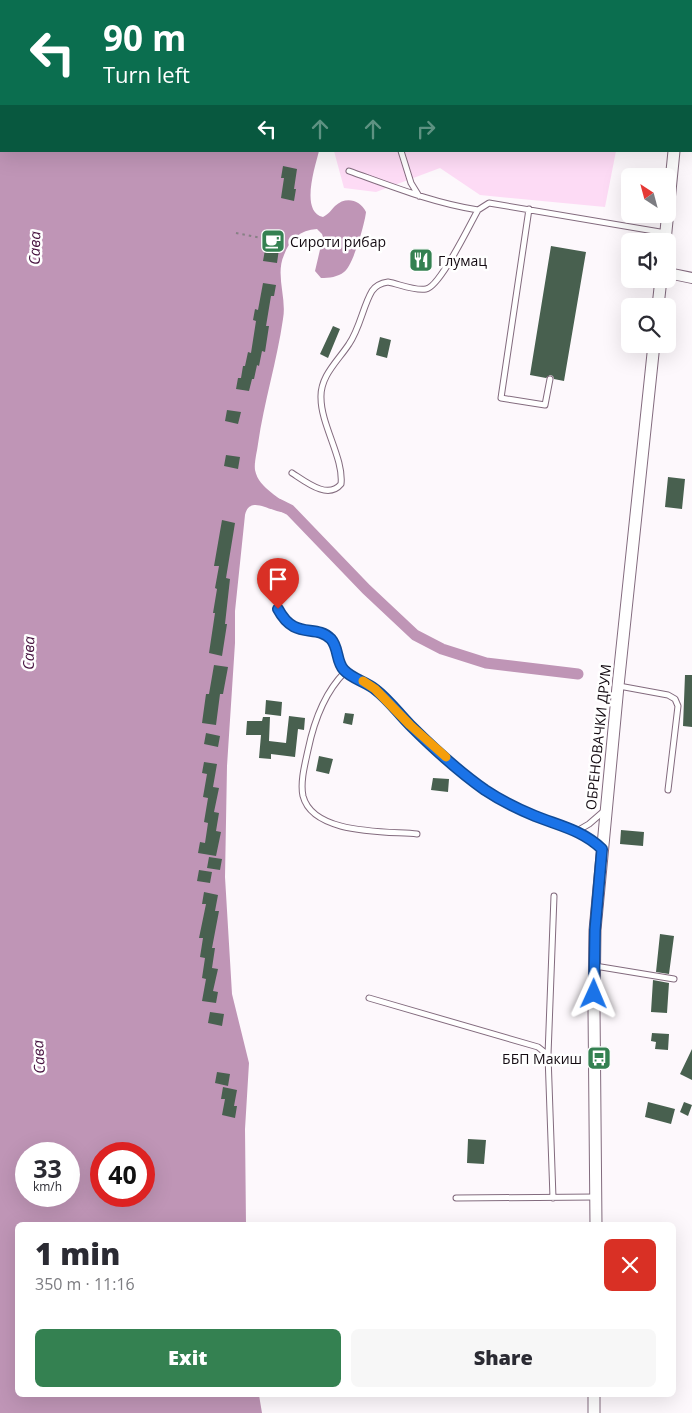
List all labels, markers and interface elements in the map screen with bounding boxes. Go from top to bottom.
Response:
text: 90 m [103,14,186,61]
icon: left [20,20,85,85]
text: Turn left [103,59,190,89]
icon: left [253,115,281,143]
icon: ahead [306,115,334,143]
icon: ahead [359,115,387,143]
icon: right [412,115,440,143]
north arrow [621,168,676,222]
map controls [621,168,676,353]
cafe icon: Сироти рибар [260,228,286,254]
water label: Сава [24,230,44,265]
place label: Сироти рибар [290,232,386,251]
button: sound [621,233,676,288]
restaurant icon: Глумац [408,247,434,273]
place label: Глумац [438,251,487,270]
button: search [621,298,676,353]
pin [257,558,299,609]
icon: arrive [264,565,292,593]
water label: Сава [18,635,38,670]
street label: ОБРЕНОВАЧКИ ДРУМ [581,663,615,811]
position arrow [567,967,619,1019]
water label: Сава [27,1039,49,1074]
bus stop icon: ББП Макиш [586,1045,612,1071]
place label: ББП Макиш [502,1049,582,1068]
speed limit sign: 40 [90,1142,155,1207]
text: 33 [33,1151,62,1185]
text: km/h [33,1178,62,1195]
text: 1 min [35,1233,120,1274]
button: close [604,1239,656,1291]
text: 350 m · 11:16 [35,1273,135,1295]
button: Exit [35,1329,341,1387]
button: Share [351,1329,656,1387]

